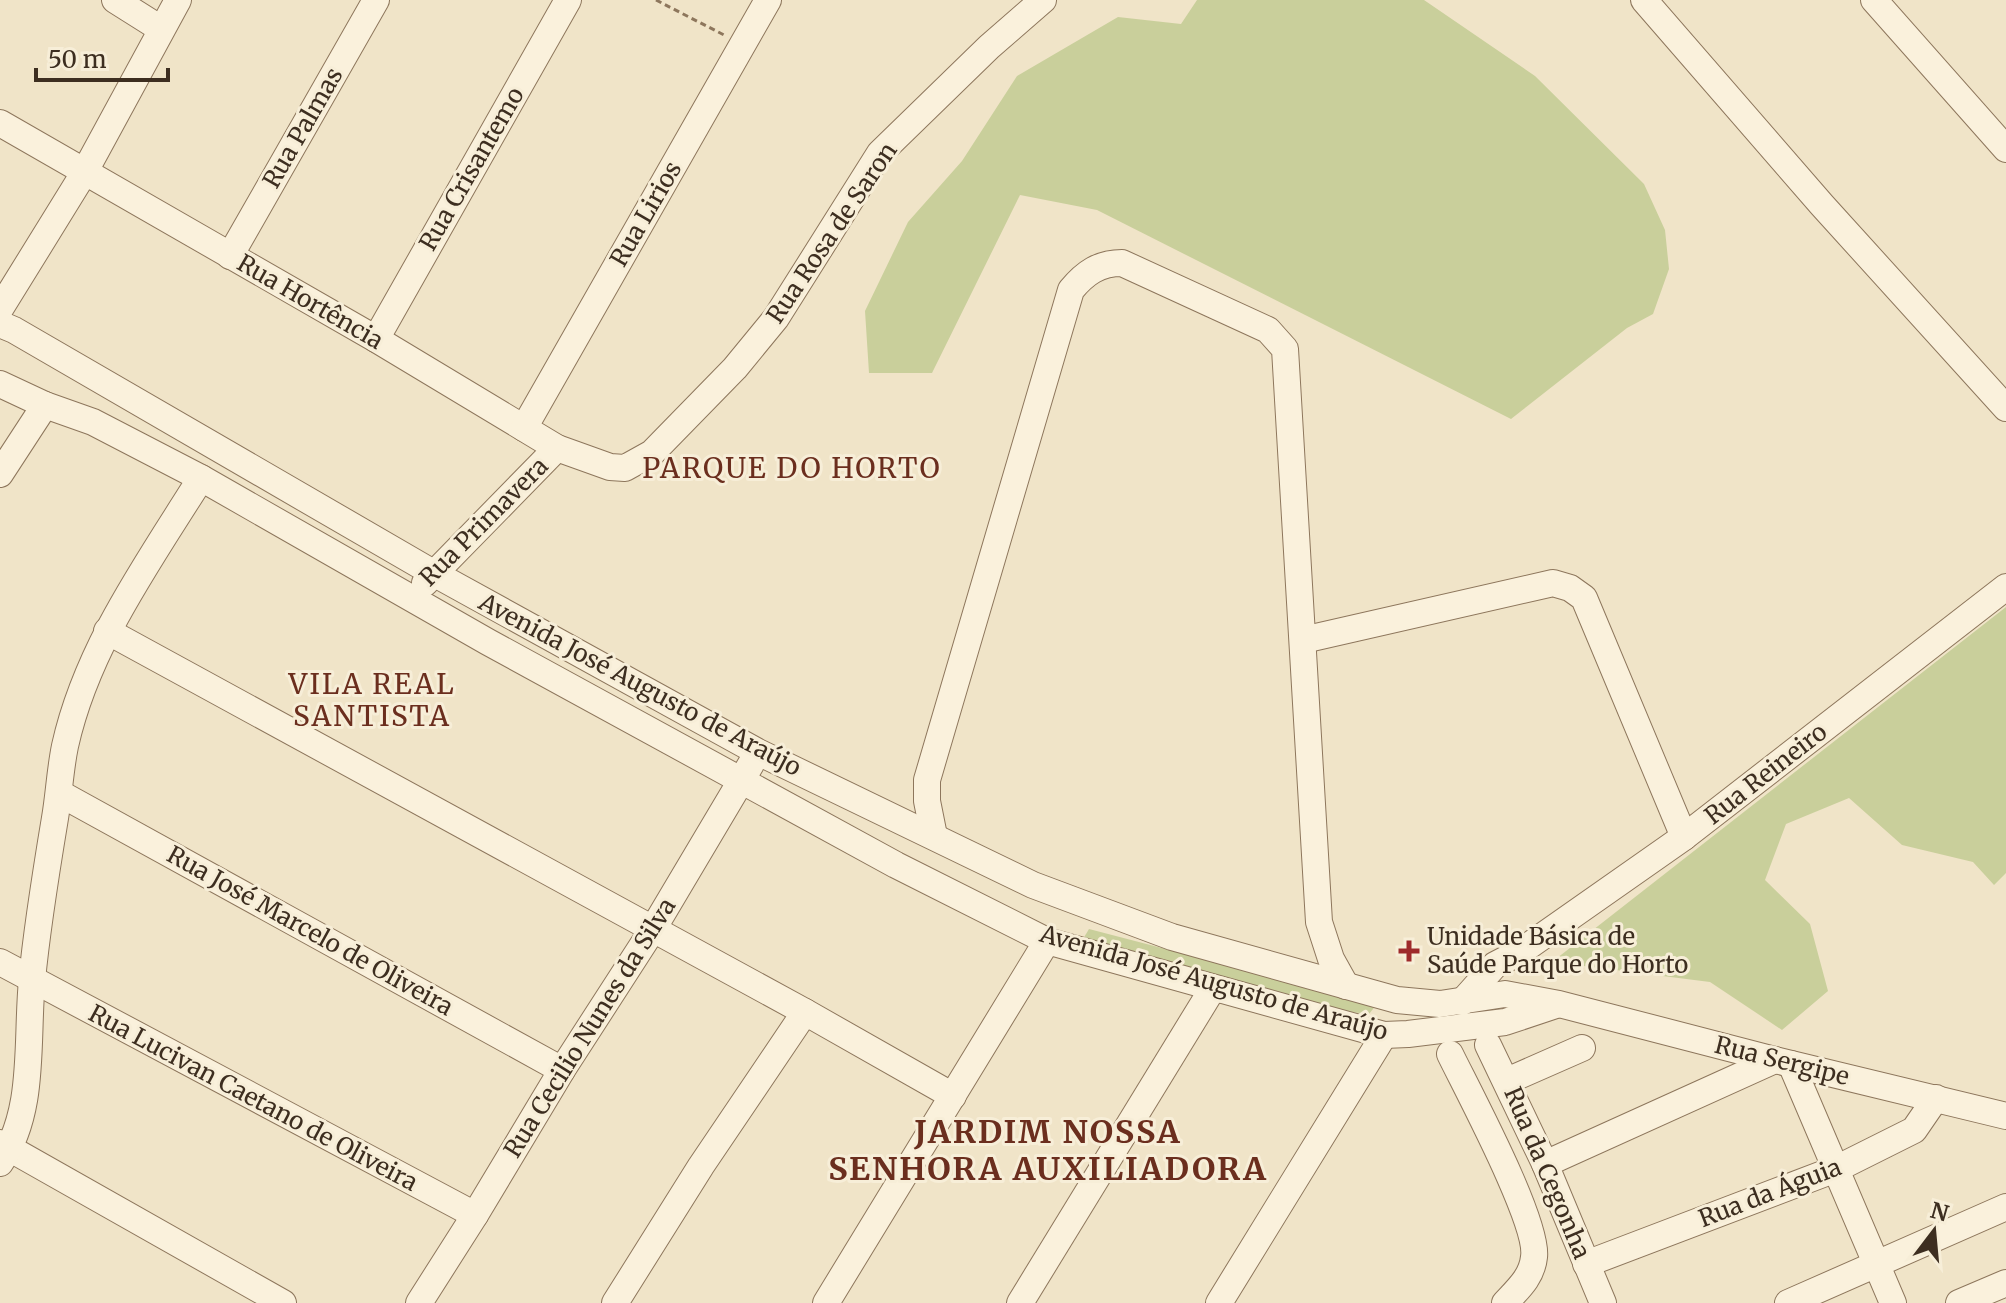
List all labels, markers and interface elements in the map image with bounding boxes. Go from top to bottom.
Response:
scale bar [36,32,168,82]
text: 50 m [48,44,107,75]
street label: Rua Palmas [256,62,350,194]
street label: Rua Crisantemo [412,81,531,256]
street label: Rua Rosa de Saron [760,136,904,329]
street label: Rua Lirios [603,155,688,272]
street label: Rua Hortência [232,247,389,356]
district label: PARQUE DO HORTO [642,450,942,486]
street label: Rua Primavera [413,451,555,593]
street label: Avenida José Augusto de Araújo [473,586,807,783]
district label: VILA REAL SANTISTA [287,666,456,734]
street label: Rua Reineiro [1698,716,1833,831]
street label: Rua José Marcelo de Oliveira [162,839,459,1022]
street label: Rua Cecilio Nunes da Silva [497,892,682,1163]
street label: Avenida José Augusto de Araújo [1036,918,1392,1047]
place label: Unidade Básica de Saúde Parque do Horto [1427,921,1688,980]
marker: Unidade Básica de Saúde Parque do Horto [1398,940,1420,962]
street label: Rua Lucivan Caetano de Oliveira [83,997,423,1198]
street label: Rua Sergipe [1712,1029,1853,1092]
street label: Rua da Cegonha [1497,1082,1598,1264]
district label: JARDIM NOSSA SENHORA AUXILIADORA [828,1112,1268,1189]
street label: Rua da Águia [1694,1151,1846,1234]
north arrow [1894,1191,1974,1271]
text: N [1927,1196,1952,1228]

